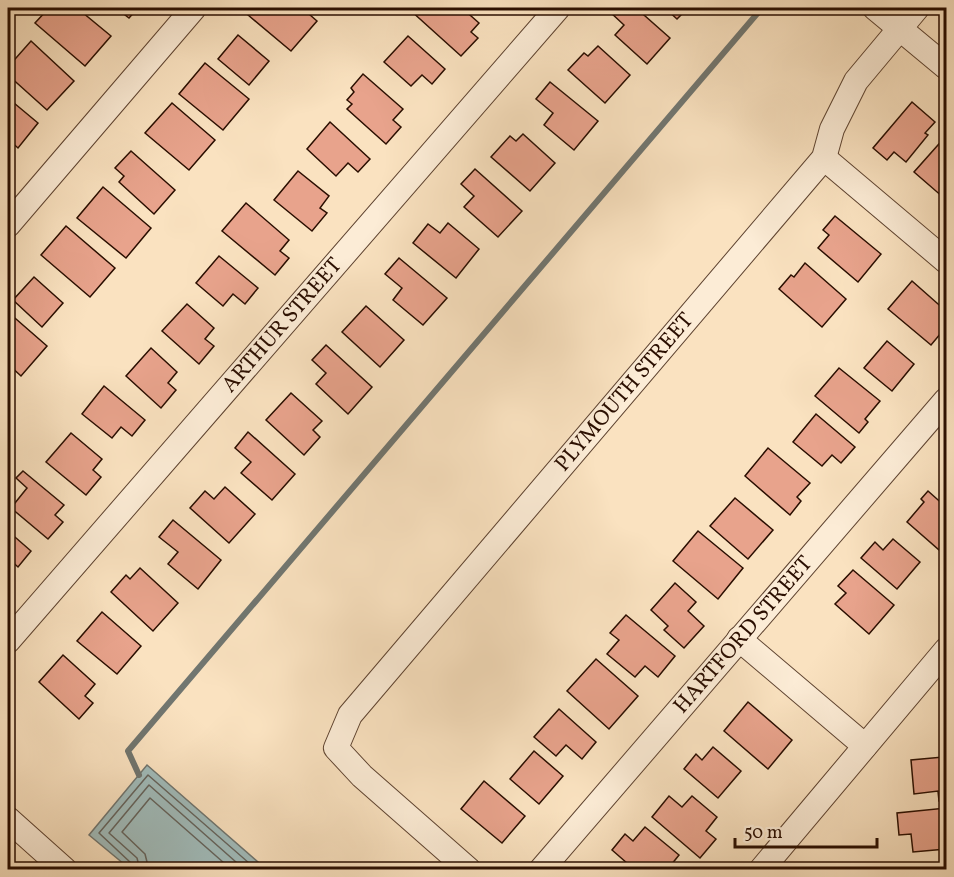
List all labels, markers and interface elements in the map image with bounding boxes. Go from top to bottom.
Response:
street label: ARTHUR STREET [215,251,350,400]
street label: PLYMOUTH STREET [548,306,701,479]
street label: HARTFORD STREET [667,549,820,721]
scale bar [735,811,878,849]
text: 50 m [744,821,783,846]

